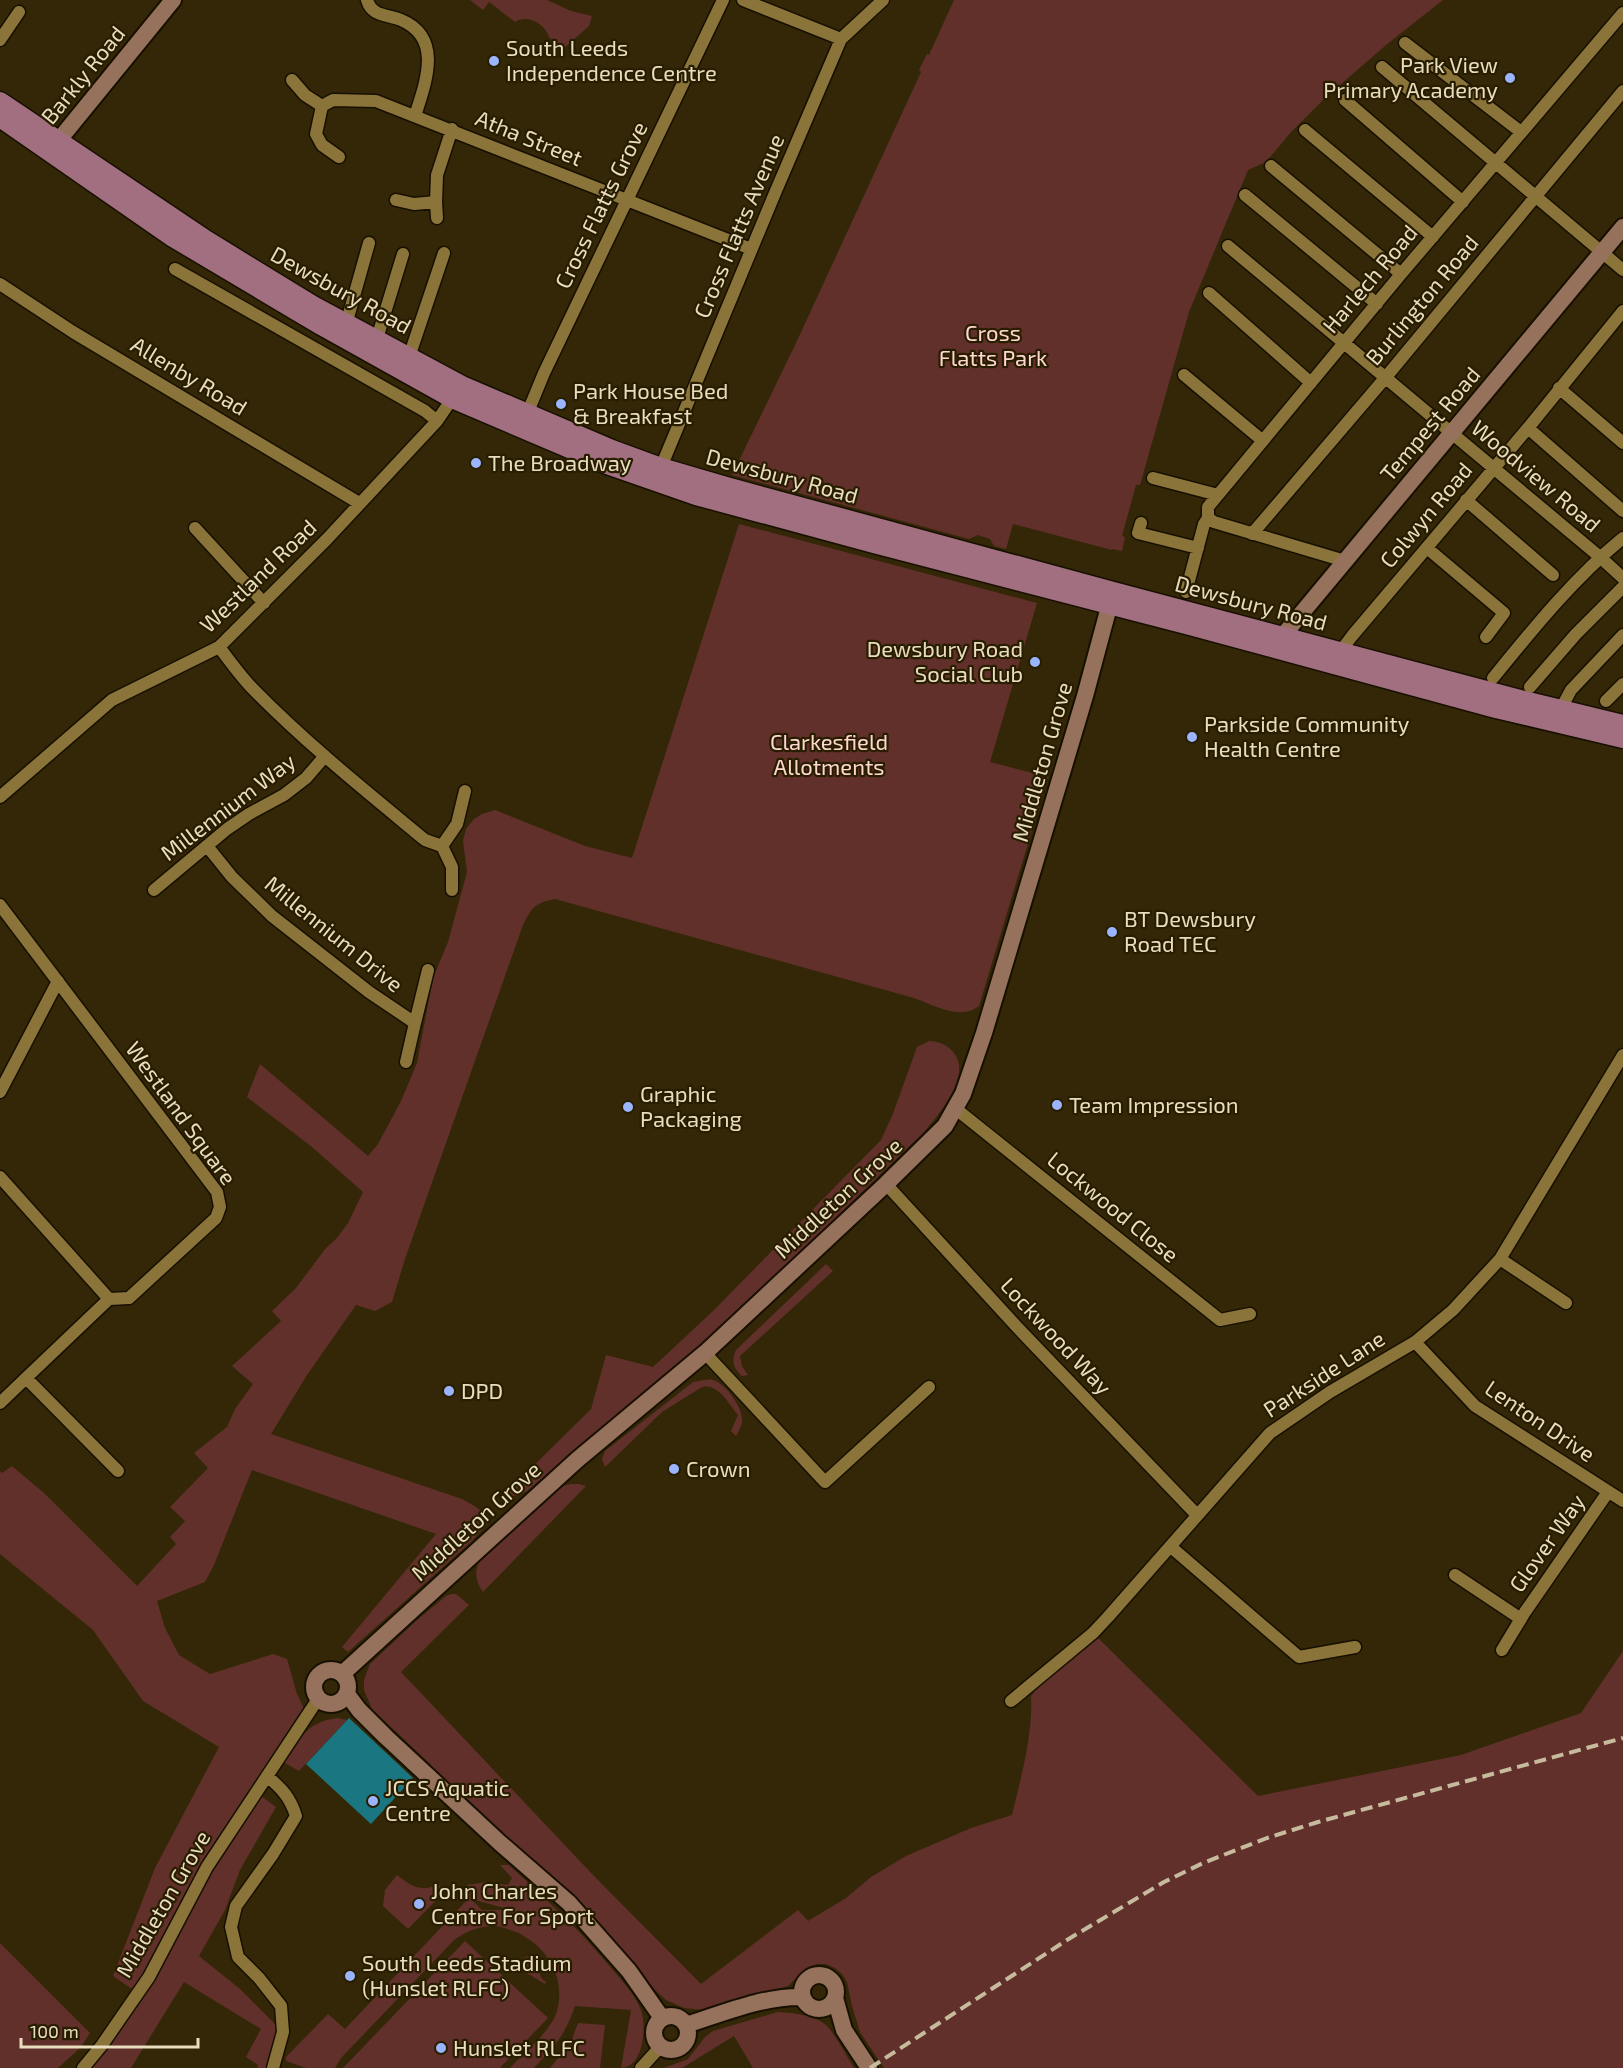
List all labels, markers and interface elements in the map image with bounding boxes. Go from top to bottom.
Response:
street label: Barkly Road [35,20,130,129]
place label: South Leeds Independence Centre [506,34,717,85]
place label: Park View Primary Academy [1323,51,1498,102]
marker: South Leeds Independence Centre [487,54,501,68]
marker: Park View Primary Academy [1503,71,1517,85]
street label: Atha Street [472,104,587,170]
street label: Cross Flatts Grove [548,117,652,292]
street label: Cross Flatts Avenue [688,130,789,322]
street label: Harlech Road [1317,219,1422,338]
street label: Burlington Road [1359,229,1483,369]
street label: Dewsbury Road [267,240,416,338]
park label: Cross Flatts Park [939,319,1047,370]
street label: Allenby Road [127,330,252,420]
street label: Tempest Road [1374,361,1485,486]
place label: Park House Bed & Breakfast [573,377,728,428]
marker: Park House Bed & Breakfast [554,397,568,411]
street label: Woodview Road [1467,414,1606,537]
street label: Dewsbury Road [703,442,861,508]
place label: The Broadway [488,449,632,475]
marker: The Broadway [469,456,483,470]
street label: Colwyn Road [1374,456,1477,572]
street label: Westland Road [194,513,321,637]
street label: Dewsbury Road [1172,569,1330,635]
place label: Dewsbury Road Social Club [867,635,1023,686]
marker: Dewsbury Road Social Club [1028,655,1042,669]
street label: Middleton Grove [1006,679,1076,845]
place label: Parkside Community Health Centre [1204,710,1410,761]
park label: Clarkesfield Allotments [770,728,888,779]
marker: Parkside Community Health Centre [1185,730,1199,744]
street label: Millennium Way [155,747,300,865]
street label: Millennium Drive [261,870,409,997]
place label: BT Dewsbury Road TEC [1124,905,1256,956]
marker: BT Dewsbury Road TEC [1105,925,1119,939]
street label: Westland Square [121,1036,242,1189]
place label: Graphic Packaging [640,1080,742,1131]
place label: Team Impression [1069,1091,1239,1117]
marker: Team Impression [1050,1098,1064,1112]
marker: Graphic Packaging [621,1100,635,1114]
street label: Middleton Grove [768,1132,906,1263]
street label: Lockwood Close [1043,1146,1184,1267]
street label: Lockwood Way [996,1271,1118,1399]
street label: Parkside Lane [1258,1324,1389,1422]
street label: Lenton Drive [1481,1374,1600,1466]
place label: DPD [461,1377,503,1403]
marker: DPD [442,1384,456,1398]
street label: Middleton Grove [405,1455,545,1585]
place label: Crown [686,1455,750,1481]
marker: Crown [667,1462,681,1476]
street label: Glover Way [1503,1488,1590,1596]
place label: JCCS Aquatic Centre [385,1774,509,1825]
marker: JCCS Aquatic Centre [366,1794,380,1808]
street label: Middleton Grove [110,1826,215,1981]
place label: John Charles Centre For Sport [431,1877,594,1928]
marker: John Charles Centre For Sport [412,1897,426,1911]
place label: South Leeds Stadium (Hunslet RLFC) [362,1949,572,2000]
marker: South Leeds Stadium (Hunslet RLFC) [343,1969,357,1983]
scale bar [21,2011,198,2049]
text: 100 m [30,2020,79,2042]
place label: Hunslet RLFC [453,2034,585,2060]
marker: Hunslet RLFC [434,2041,448,2055]

